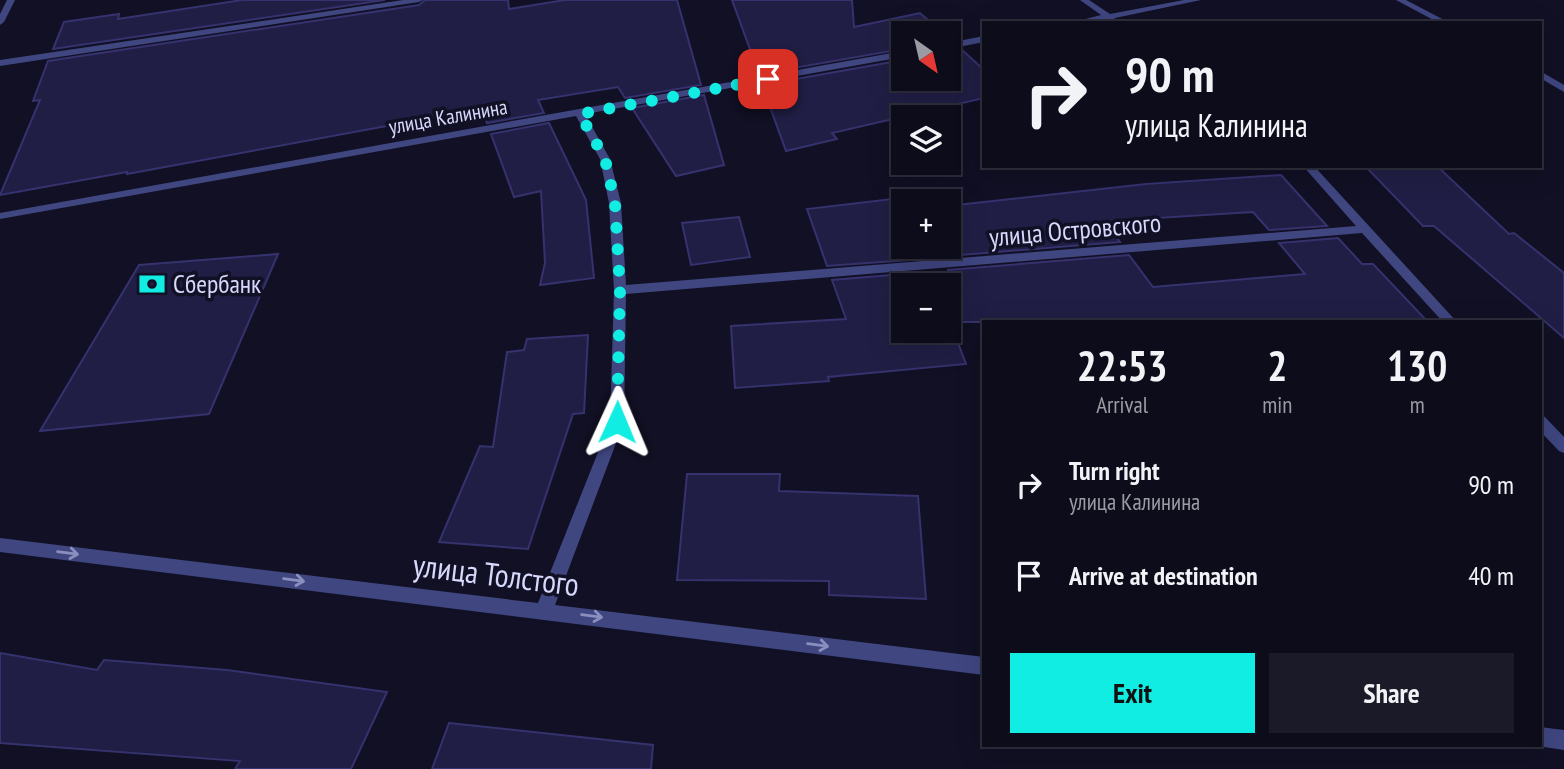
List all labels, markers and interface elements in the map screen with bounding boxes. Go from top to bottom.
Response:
north arrow [891,21,961,91]
map controls [891,21,961,343]
text: 90 m [1125,42,1214,106]
pin [738,49,798,109]
icon: right [1010,49,1101,140]
icon: arrive [749,60,787,98]
street label: улица Калинина [387,93,509,140]
text: улица Калинина [1125,104,1308,146]
button: layers [891,105,961,175]
button: + [891,189,961,259]
street label: улица Островского [988,206,1162,253]
place label: Сбербанк [173,267,261,300]
bank icon: Сбербанк [137,269,167,299]
button: − [891,273,961,343]
text: 22:53 [1077,338,1168,393]
text: 2 [1267,338,1287,393]
text: 130 [1387,338,1447,393]
position arrow [580,385,654,459]
text: Arrival [1096,390,1148,419]
text: min [1262,390,1292,419]
text: m [1410,390,1425,419]
text: Turn right [1069,454,1160,487]
icon: right [1010,466,1048,504]
text: 90 m [1468,468,1514,501]
text: улица Калинина [1069,487,1200,516]
street label: улица Толстого [411,543,582,605]
one-way arrow [56,546,79,559]
icon: arrive [1010,557,1048,595]
text: Arrive at destination [1069,559,1258,592]
text: 40 m [1468,559,1514,592]
one-way arrow [282,574,304,587]
one-way arrow [581,610,603,623]
one-way arrow [806,639,829,652]
button: Exit [1010,653,1255,733]
button: Share [1269,653,1514,733]

